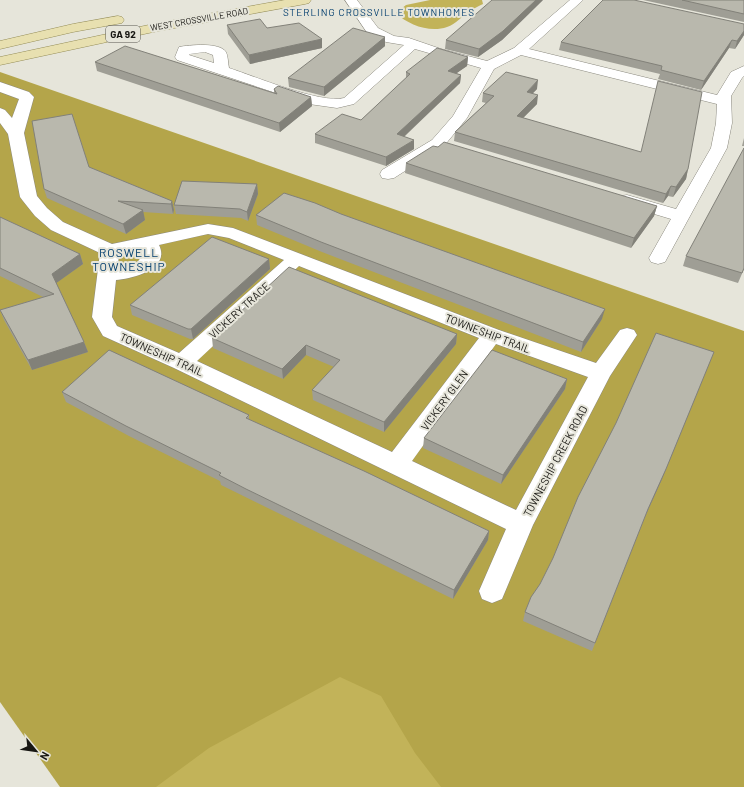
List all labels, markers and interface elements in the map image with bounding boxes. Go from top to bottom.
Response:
street label: WEST CROSSVILLE ROAD [149,5,249,33]
district label: STERLING CROSSVILLE TOWNHOMES [283,6,475,18]
road number: GA 92 [106,26,140,42]
district label: ROSWELL TOWNESHIP [92,245,166,273]
street label: VICKERY TRACE [206,279,272,341]
street label: TOWNESHIP TRAIL [444,311,532,355]
street label: TOWNESHIP TRAIL [118,330,206,378]
street label: VICKERY GLEN [418,367,470,433]
street label: TOWNESHIP CREEK ROAD [520,403,590,519]
north arrow [16,731,56,771]
text: N [38,750,53,762]

